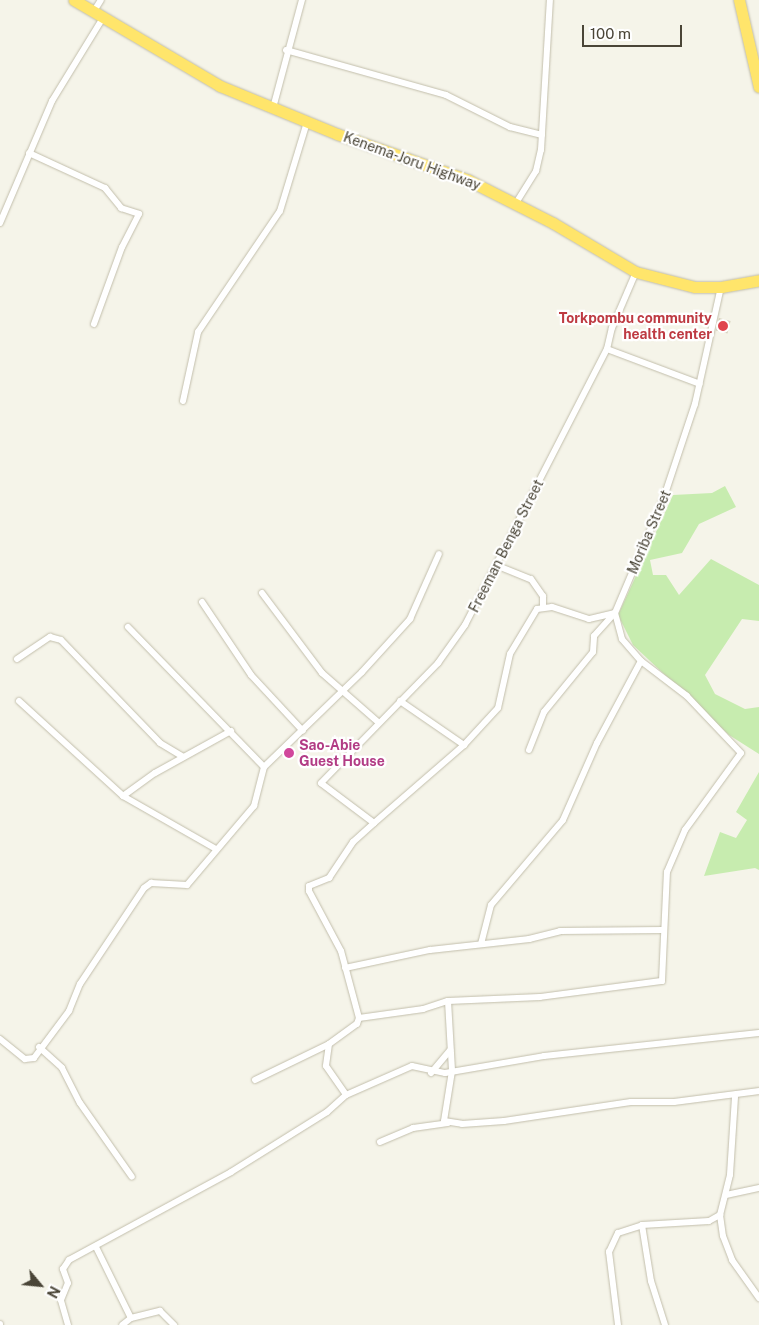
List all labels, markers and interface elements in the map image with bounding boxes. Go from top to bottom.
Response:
scale bar [584,15,684,47]
text: 100 m [590,25,631,42]
street label: Kenema-Joru Highway [341,128,483,194]
place label: Torkpombu community health center [559,310,712,342]
marker: Torkpombu community health center [716,319,730,333]
street label: Freeman Benga Street [465,477,547,615]
street label: Moriba Street [624,488,674,576]
place label: Sao-Abie Guest House [299,737,385,770]
marker: Sao-Abie Guest House [283,747,295,759]
north arrow [15,1260,65,1310]
text: N [44,1283,63,1301]

